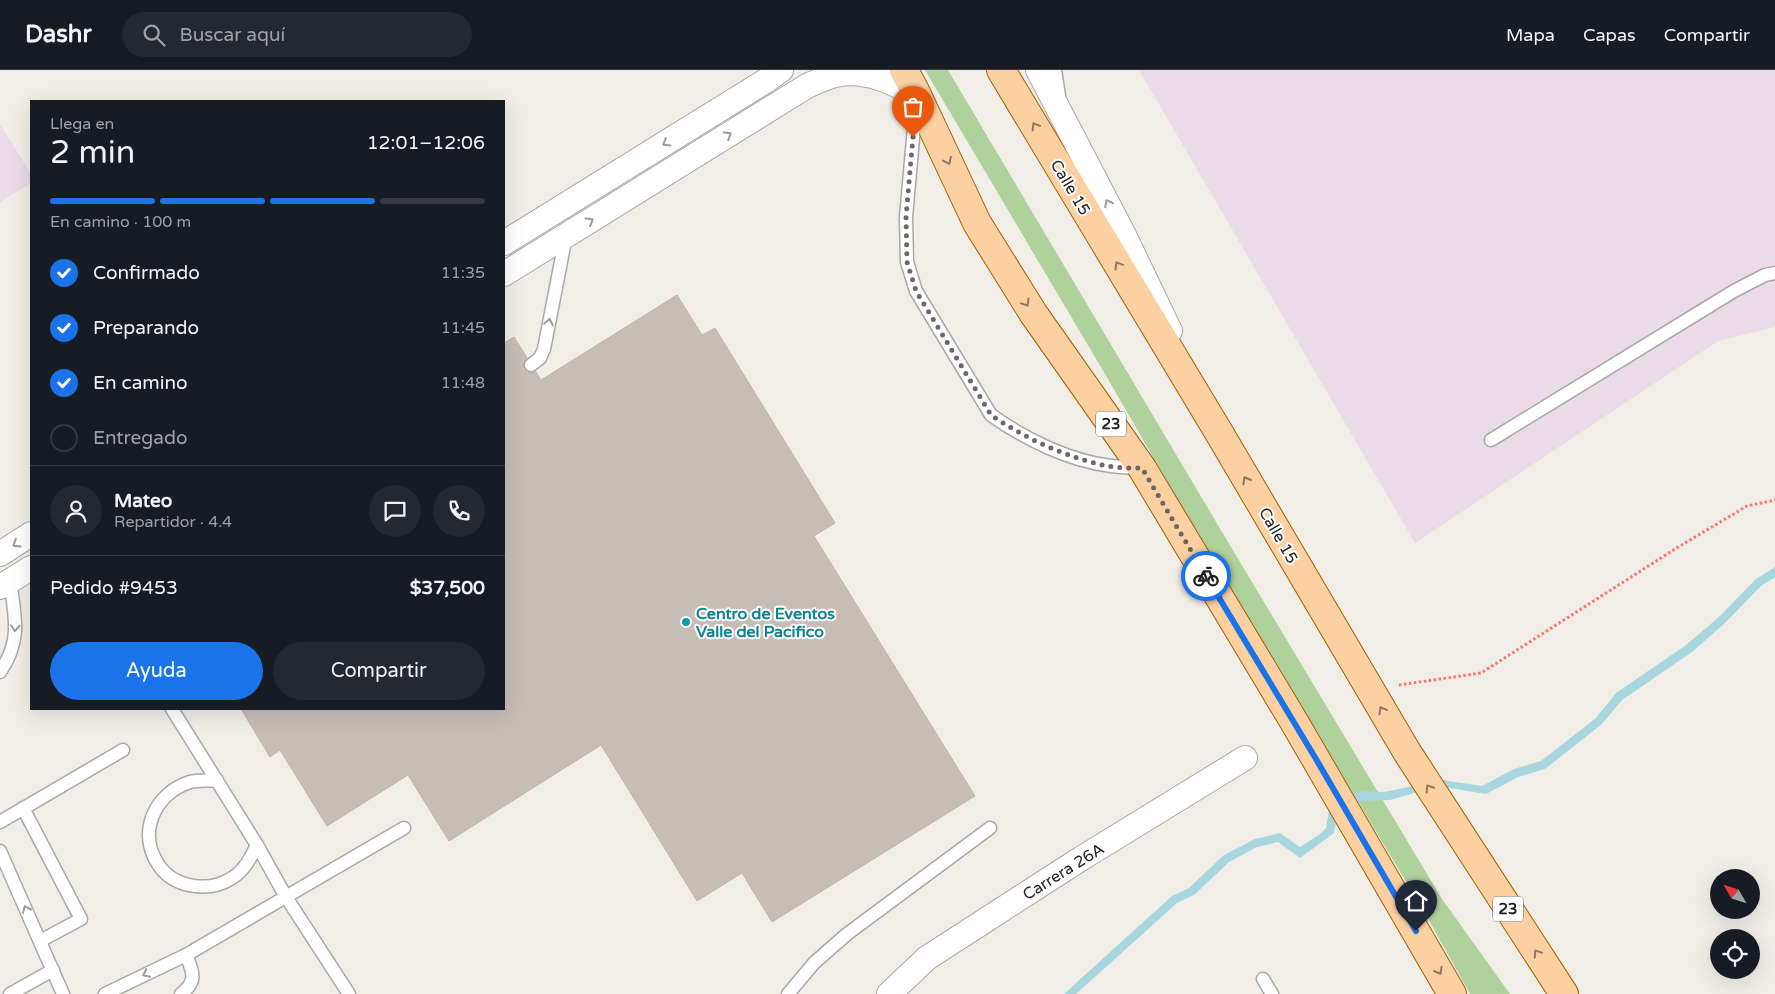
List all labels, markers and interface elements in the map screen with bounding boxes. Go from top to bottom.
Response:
search box [122,12,472,57]
text: Dashr [25,20,92,49]
icon: search [140,21,168,49]
text: Buscar aquí [180,24,285,46]
text: Mapa [1506,24,1555,46]
text: Capas [1583,24,1636,46]
text: Compartir [1664,24,1750,46]
pin [892,86,934,137]
icon: bag [899,93,927,121]
text: Llega en [50,114,114,134]
one-way arrow [1031,122,1041,131]
text: 12:01–12:06 [367,132,485,154]
one-way arrow [722,132,731,142]
text: 2 min [50,134,135,172]
one-way arrow [662,136,671,146]
one-way arrow [942,156,952,165]
street label: Calle 15 [1046,156,1095,219]
one-way arrow [1104,199,1114,208]
text: En camino · 100 m [50,212,191,232]
one-way arrow [584,218,593,228]
icon: check [50,259,78,287]
one-way arrow [1115,261,1125,270]
text: Confirmado [93,262,200,284]
text: 11:35 [441,263,485,283]
one-way arrow [1020,298,1030,307]
icon: check [50,314,78,342]
text: Preparando [93,317,199,339]
text: 11:45 [441,318,485,338]
one-way arrow [543,318,554,327]
icon: check [50,369,78,397]
text: En camino [93,372,188,394]
text: 11:48 [441,373,485,393]
road number: 23 [1096,412,1126,436]
text: Entregado [93,427,188,449]
one-way arrow [1243,476,1253,485]
button: person [50,485,102,537]
button: chat [369,485,421,537]
button: phone [433,485,485,537]
text: Mateo [114,490,172,512]
street label: Calle 15 [1254,504,1302,567]
text: Repartidor · 4.4 [114,512,232,532]
one-way arrow [12,538,21,547]
courier [1181,551,1231,601]
icon: bike [1192,562,1220,590]
text: Pedido #9453 [50,577,178,599]
text: $37,500 [410,577,485,599]
place label: Centro de Eventos Valle del Pacifico [696,604,835,642]
marker: Centro de Eventos Valle del Pacifico [680,616,692,628]
one-way arrow [9,625,20,633]
button: Ayuda [50,642,263,700]
button: Compartir [273,642,485,700]
one-way arrow [1378,707,1388,716]
one-way arrow [1426,784,1436,793]
street label: Carrera 26A [1019,839,1108,905]
north arrow [1710,869,1760,919]
map controls [1710,869,1760,979]
pin [1395,880,1437,931]
icon: home [1402,887,1430,915]
road number: 23 [1493,896,1523,922]
one-way arrow [22,905,32,914]
button: locate [1710,929,1760,979]
one-way arrow [1534,950,1543,959]
one-way arrow [1432,965,1442,974]
one-way arrow [142,968,151,978]

